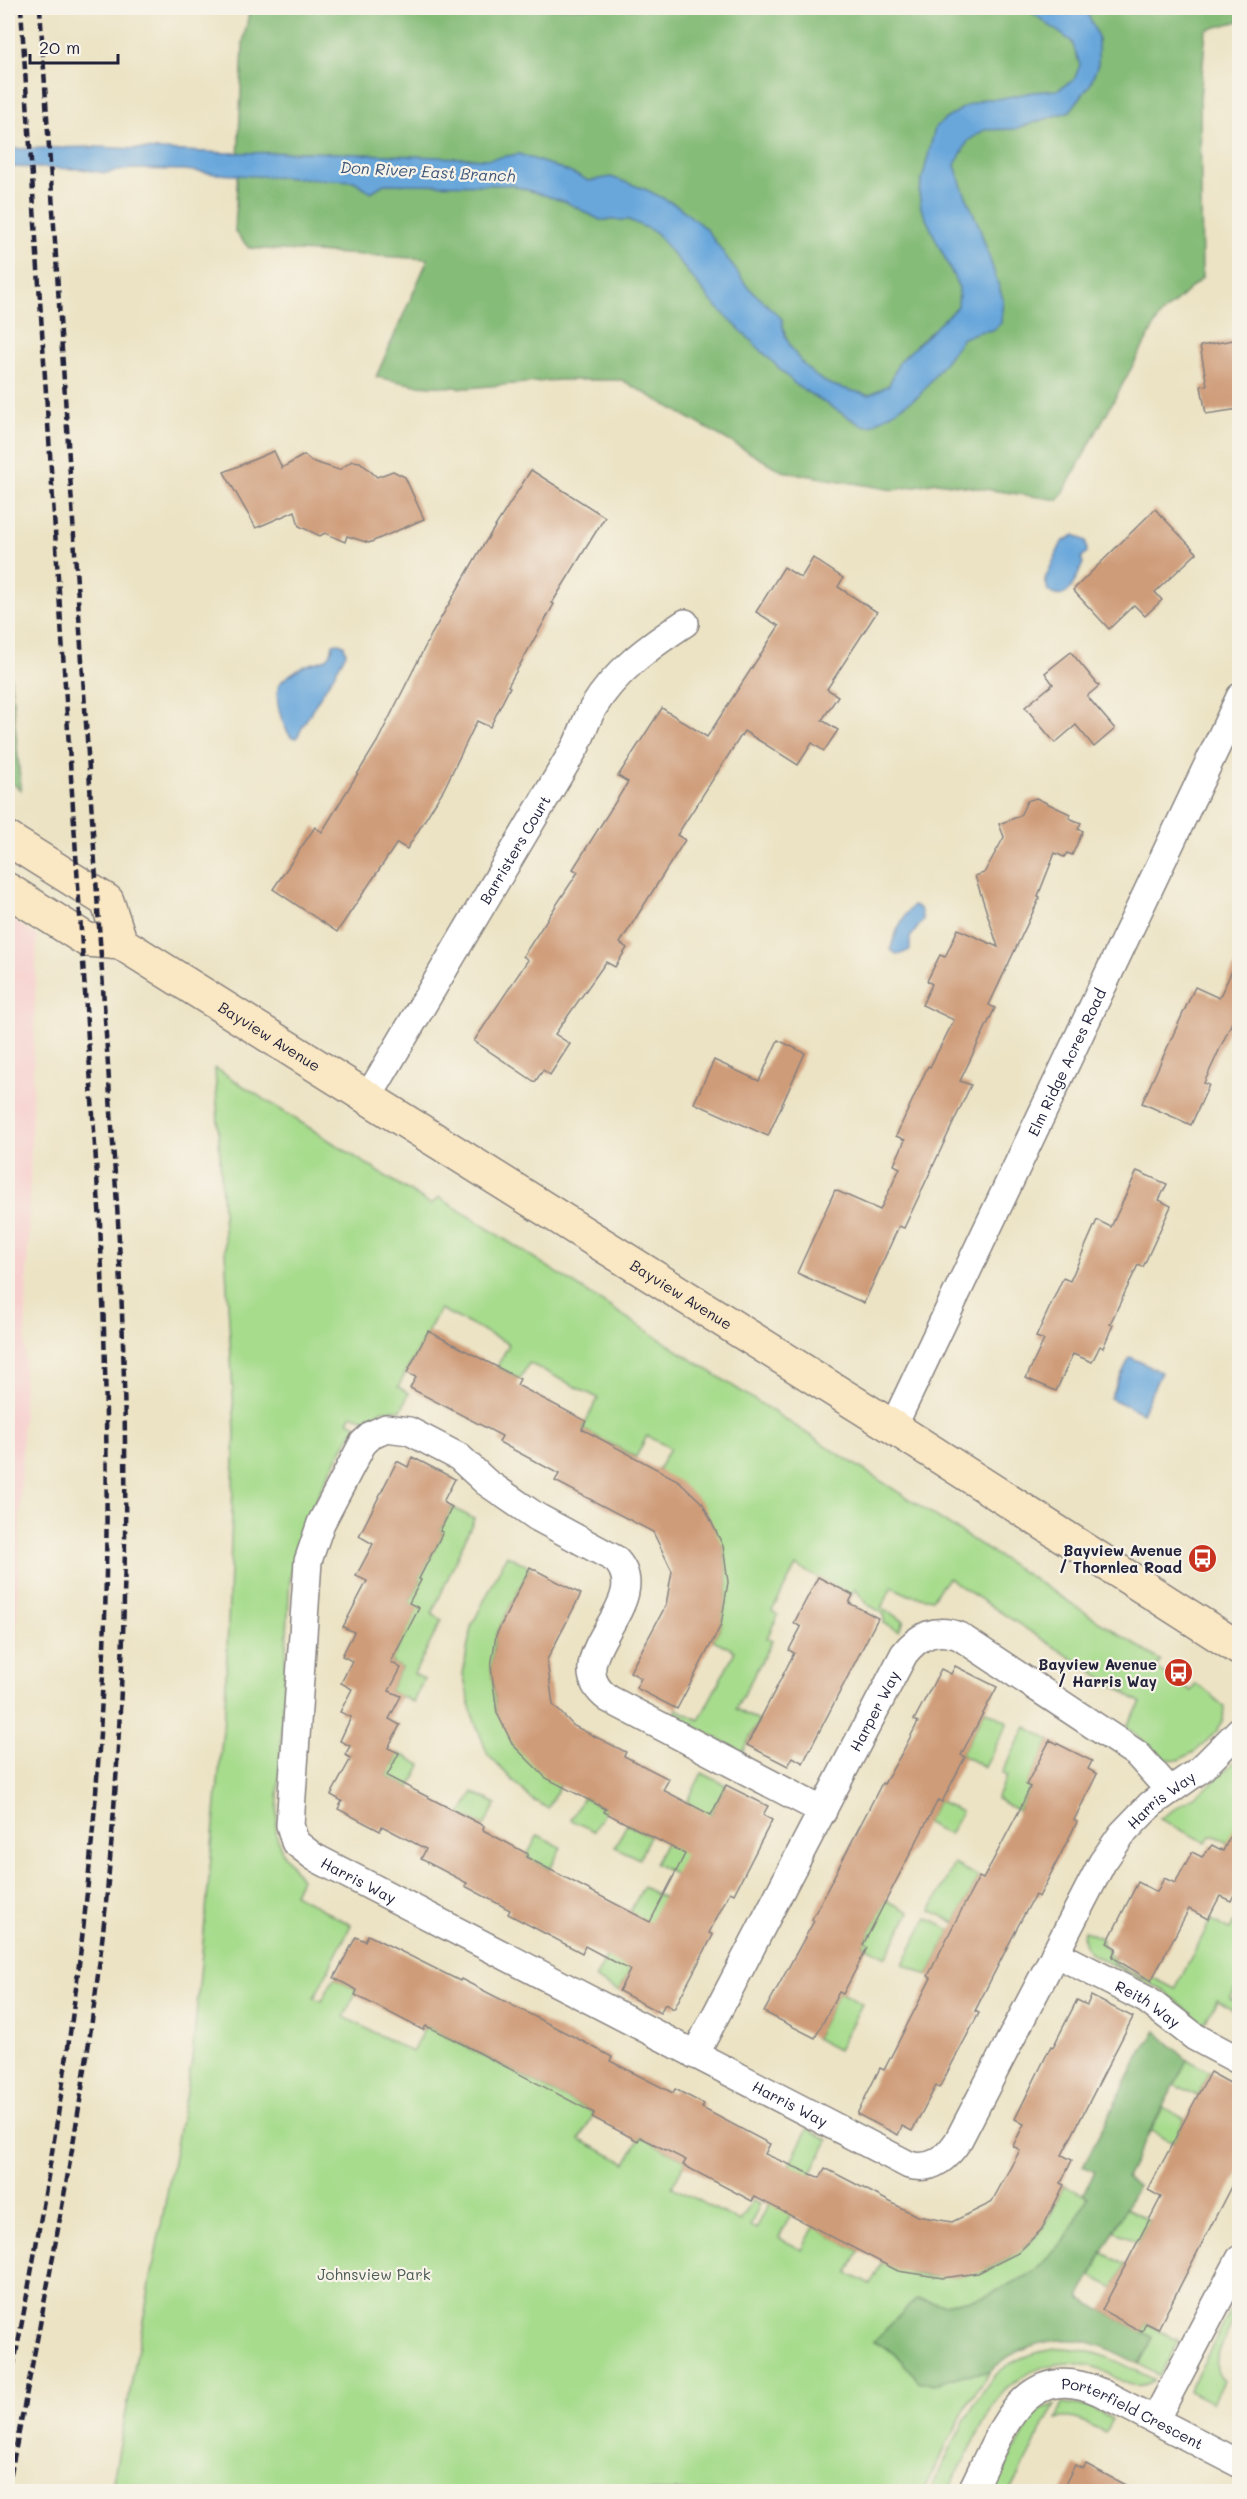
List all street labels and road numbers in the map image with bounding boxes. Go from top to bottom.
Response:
street label: Barristers Court [475,791,555,908]
street label: Elm Ridge Acres Road [1023,985,1110,1139]
street label: Bayview Avenue [215,997,324,1076]
street label: Bayview Avenue [627,1255,736,1334]
street label: Harper Way [845,1667,904,1755]
street label: Harris Way [1122,1766,1199,1833]
street label: Harris Way [318,1852,400,1908]
street label: Reith Way [1112,1976,1185,2032]
street label: Harris Way [749,2076,832,2131]
street label: Porterfield Crescent [1061,2373,1207,2454]

